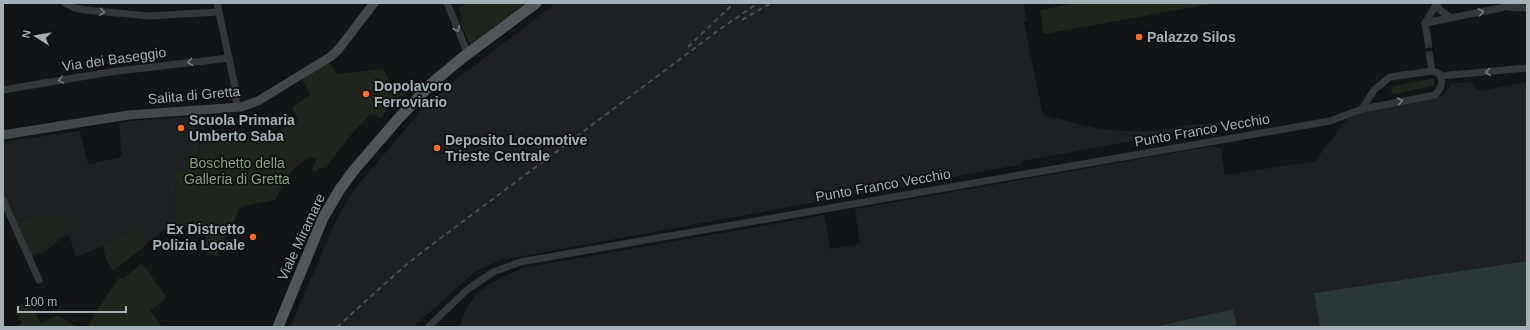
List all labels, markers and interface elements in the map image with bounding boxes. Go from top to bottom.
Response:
one-way arrow [99,7,105,16]
one-way arrow [1478,8,1484,17]
north arrow [16,16,56,56]
one-way arrow [452,24,460,32]
text: N [20,29,33,39]
place label: Palazzo Silos [1147,29,1236,45]
marker: Palazzo Silos [1134,32,1144,42]
street label: Via dei Baseggio [61,44,167,74]
one-way arrow [187,57,193,66]
one-way arrow [1485,67,1491,76]
one-way arrow [58,75,64,84]
place label: Dopolavoro Ferroviario [374,78,452,110]
street label: Salita di Gretta [147,83,241,107]
marker: Dopolavoro Ferroviario [361,89,371,99]
one-way arrow [1397,98,1403,106]
street label: Punto Franco Vecchio [1133,110,1271,150]
place label: Scuola Primaria Umberto Saba [189,112,295,144]
marker: Scuola Primaria Umberto Saba [176,123,186,133]
place label: Deposito Locomotive Trieste Centrale [445,132,588,164]
marker: Deposito Locomotive Trieste Centrale [432,143,442,153]
park label: Boschetto della Galleria di Gretta [184,155,290,187]
street label: Punto Franco Vecchio [814,165,952,205]
street label: Viale Miramare [274,191,328,283]
place label: Ex Distretto Polizia Locale [152,221,245,253]
marker: Ex Distretto Polizia Locale [248,232,258,242]
scale bar [18,288,126,314]
text: 100 m [24,295,57,309]

